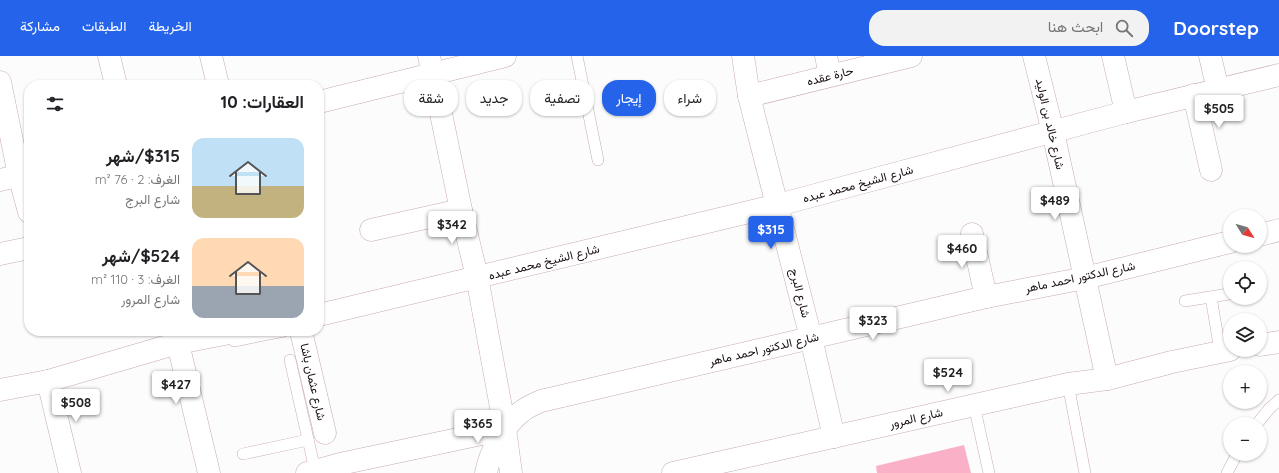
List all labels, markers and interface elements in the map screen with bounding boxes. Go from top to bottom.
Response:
search box [869,10,1149,46]
text: Doorstep [1173,16,1259,40]
text: مشاركة [20,17,60,35]
text: الطبقات [82,17,126,35]
text: الخريطة [148,17,192,35]
text: ابحث هنا [1048,17,1103,36]
icon: search [1113,17,1135,39]
street label: حارة عقده [805,63,855,89]
street label: شارع خالد بن الوليد [1031,77,1068,171]
chip: شقة [404,80,458,116]
chip: جديد [466,80,522,116]
chip: تصفية [530,80,594,116]
chip: إيجار [602,80,656,116]
chip: شراء [664,80,716,116]
text: العقارات: 10 [221,91,304,112]
icon: filters [44,93,66,115]
pin: $505 [1195,95,1243,129]
text: $505 [1204,100,1234,116]
text: $315/شهر [106,145,180,166]
icon: home [224,154,272,202]
street label: شارع الشيخ محمد عبده [801,162,915,207]
text: الغرف: 2 · 76 m² [95,171,180,187]
pin: $489 [1031,187,1079,221]
text: شارع البرج [125,191,180,207]
text: $489 [1040,192,1070,208]
north arrow [1223,209,1267,253]
map controls [1223,209,1267,461]
pin: $342 [428,211,476,245]
text: $342 [437,216,467,232]
pin: $315 [747,216,795,250]
text: $315 [757,221,785,237]
pin: $460 [938,235,986,269]
street label: شارع الشيخ محمد عبده [487,240,601,285]
text: $460 [947,240,977,256]
text: $524/شهر [102,245,180,266]
icon: home [224,254,272,302]
street label: شارع الدكتور احمد ماهر [1023,258,1137,298]
button: locate [1223,261,1267,305]
street label: شارع البرج [785,267,814,320]
text: الغرف: 3 · 110 m² [91,271,180,287]
text: شارع المرور [121,291,180,307]
pin: $323 [849,307,897,341]
text: $323 [858,312,888,328]
button: layers [1223,313,1267,357]
street label: شارع الدكتور احمد ماهر [707,329,821,371]
street label: شارع عثمان باشا [295,342,330,422]
pin: $524 [924,359,972,393]
text: $524 [933,364,963,380]
button: + [1223,365,1267,409]
pin: $427 [152,371,200,405]
text: $427 [161,376,191,392]
pin: $508 [52,389,100,423]
text: $508 [61,394,91,410]
street label: شارع المرور [887,404,945,433]
pin: $365 [454,410,502,444]
text: $365 [463,415,493,431]
button: − [1223,417,1267,461]

